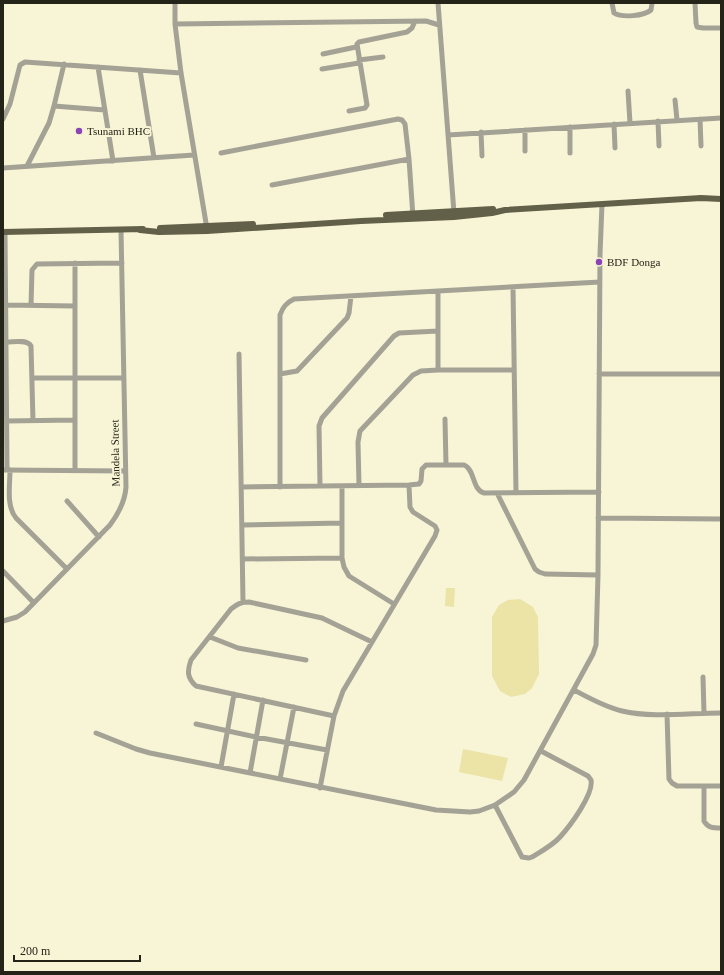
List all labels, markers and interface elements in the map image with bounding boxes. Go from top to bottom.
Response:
place label: Tsunami BHC [87,125,150,137]
marker: Tsunami BHC [74,126,84,136]
place label: BDF Donga [607,256,661,268]
marker: BDF Donga [594,257,604,267]
street label: Mandela Street [108,419,122,487]
scale bar [14,937,140,963]
text: 200 m [20,944,51,958]

